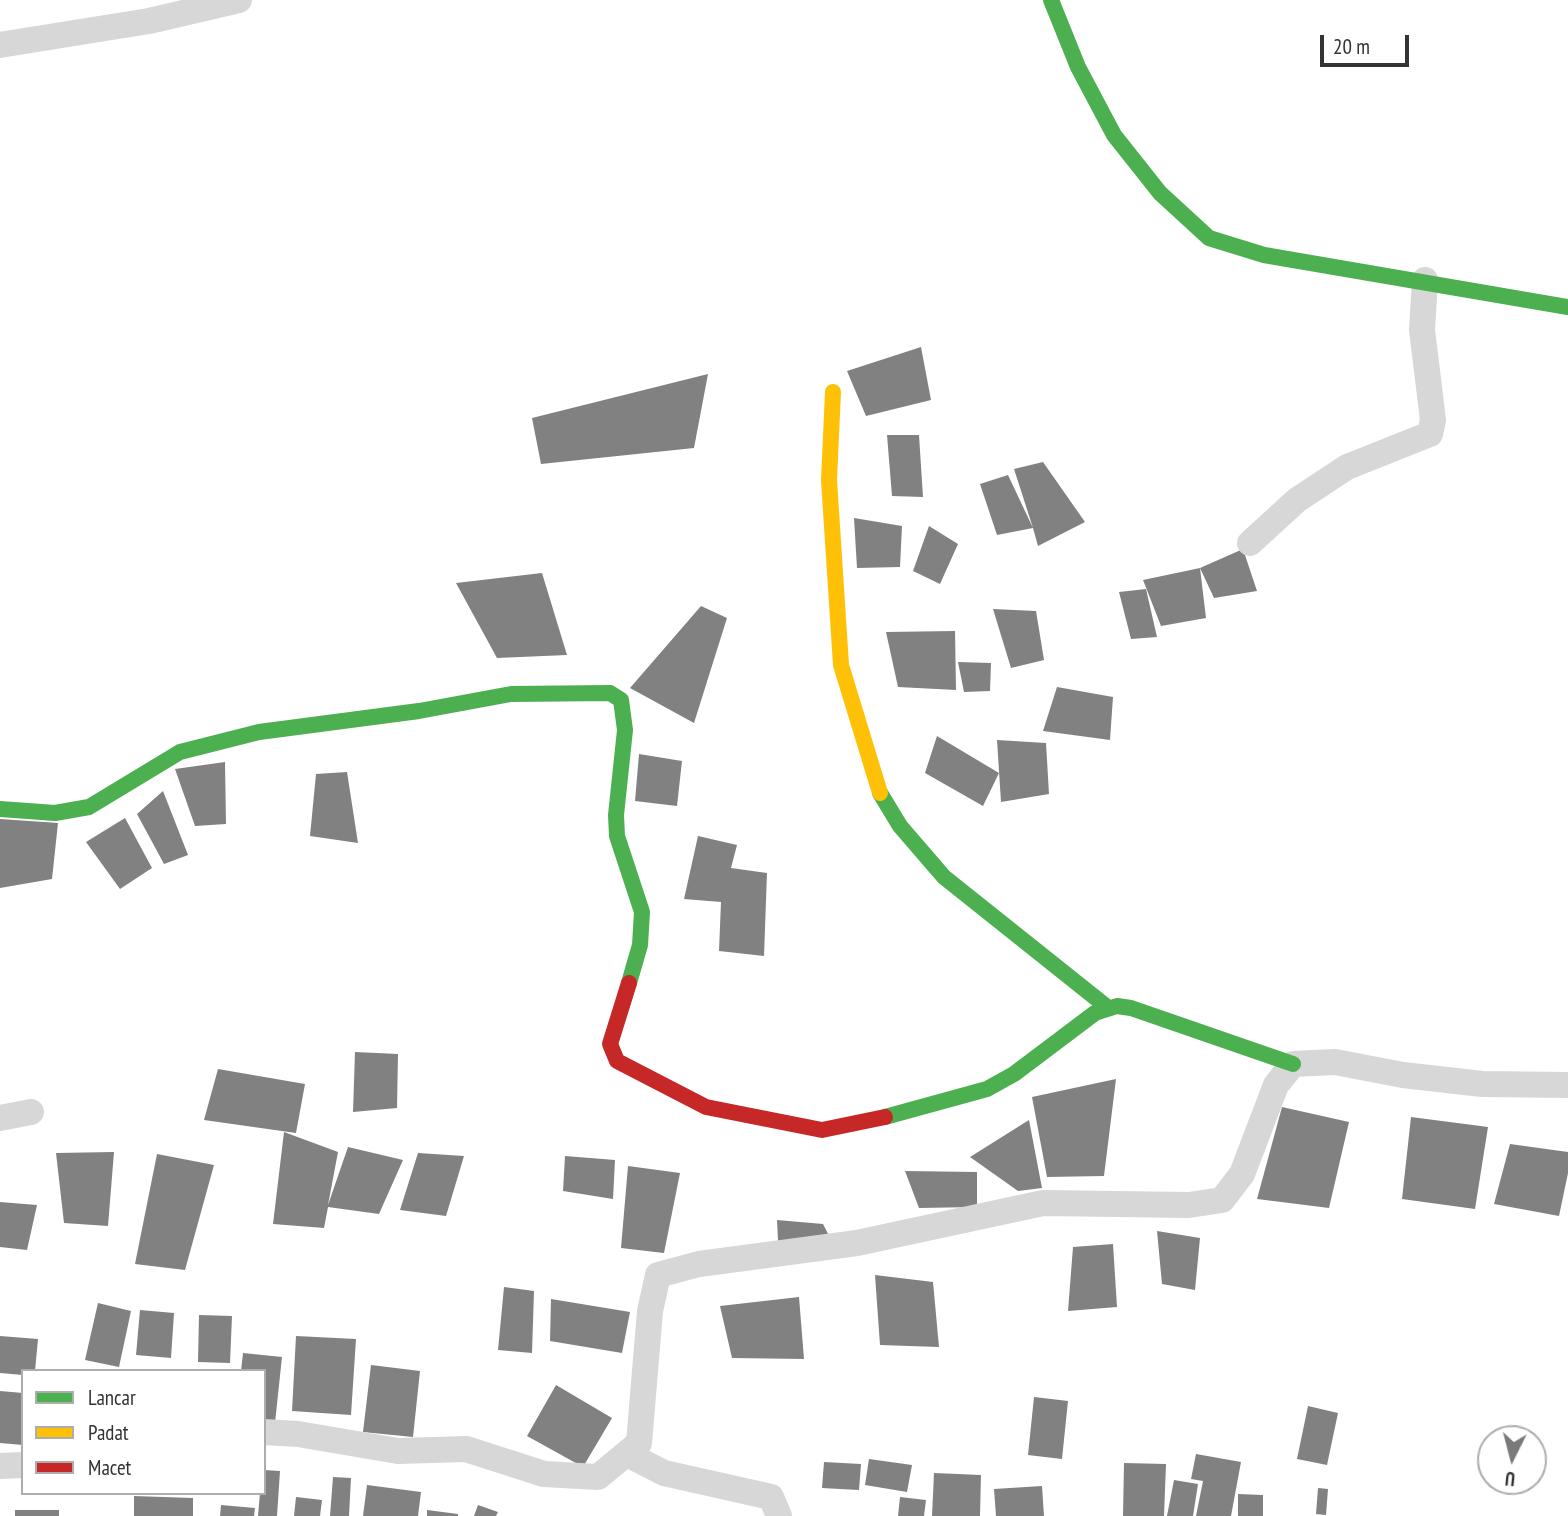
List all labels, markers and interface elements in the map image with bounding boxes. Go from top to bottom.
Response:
scale bar [1323,21,1412,65]
text: 20 m [1333,33,1370,60]
legend [21,1369,266,1495]
text: Lancar [88,1384,136,1411]
text: Padat [88,1419,129,1446]
north arrow [1477,1425,1547,1495]
text: Macet [88,1454,131,1481]
text: U [1504,1466,1516,1491]

